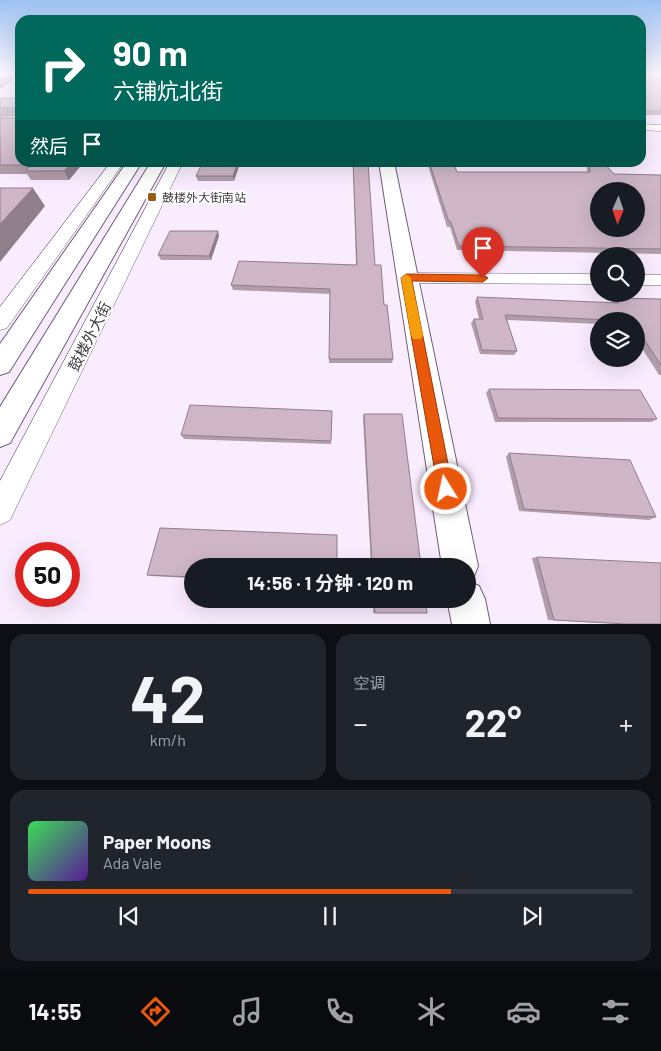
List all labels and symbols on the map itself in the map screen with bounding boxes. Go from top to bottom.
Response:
north arrow [590,182,645,238]
place label: 鼓楼外大街南站 [162,190,246,204]
marker: 鼓楼外大街南站 [146,191,158,203]
pin [462,227,504,278]
street label: 鼓楼外大街 [64,298,114,374]
position arrow [419,462,471,514]
speed limit sign: 50 [15,542,80,607]

